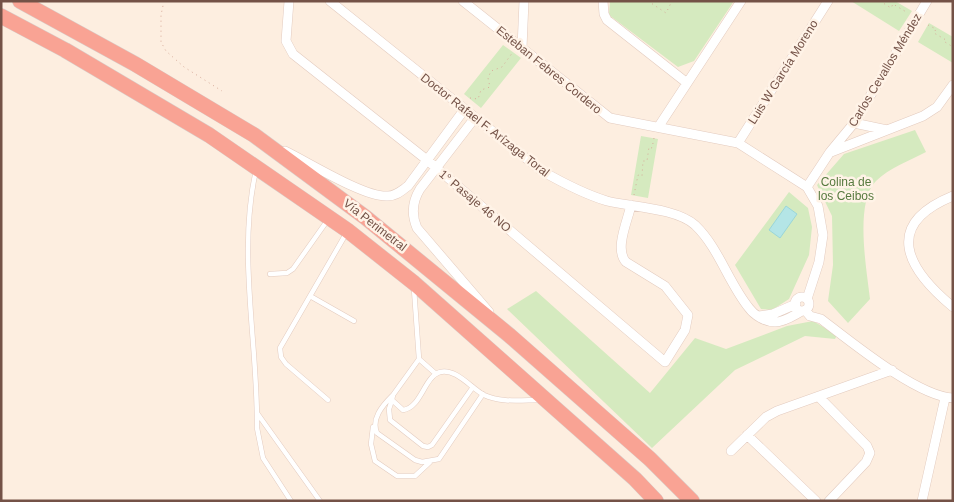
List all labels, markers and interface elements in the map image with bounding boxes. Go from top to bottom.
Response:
street label: Carlos Cevallos Méndez [846,11,924,129]
street label: Luis W García Moreno [745,17,821,127]
street label: Esteban Febres Cordero [494,23,605,117]
street label: Doctor Rafael F. Arízaga Toral [418,70,552,180]
street label: 1° Pasaje 46 NO [436,167,514,235]
park label: Colina de los Ceibos [818,175,874,203]
street label: Vía Perimetral [341,196,409,254]

